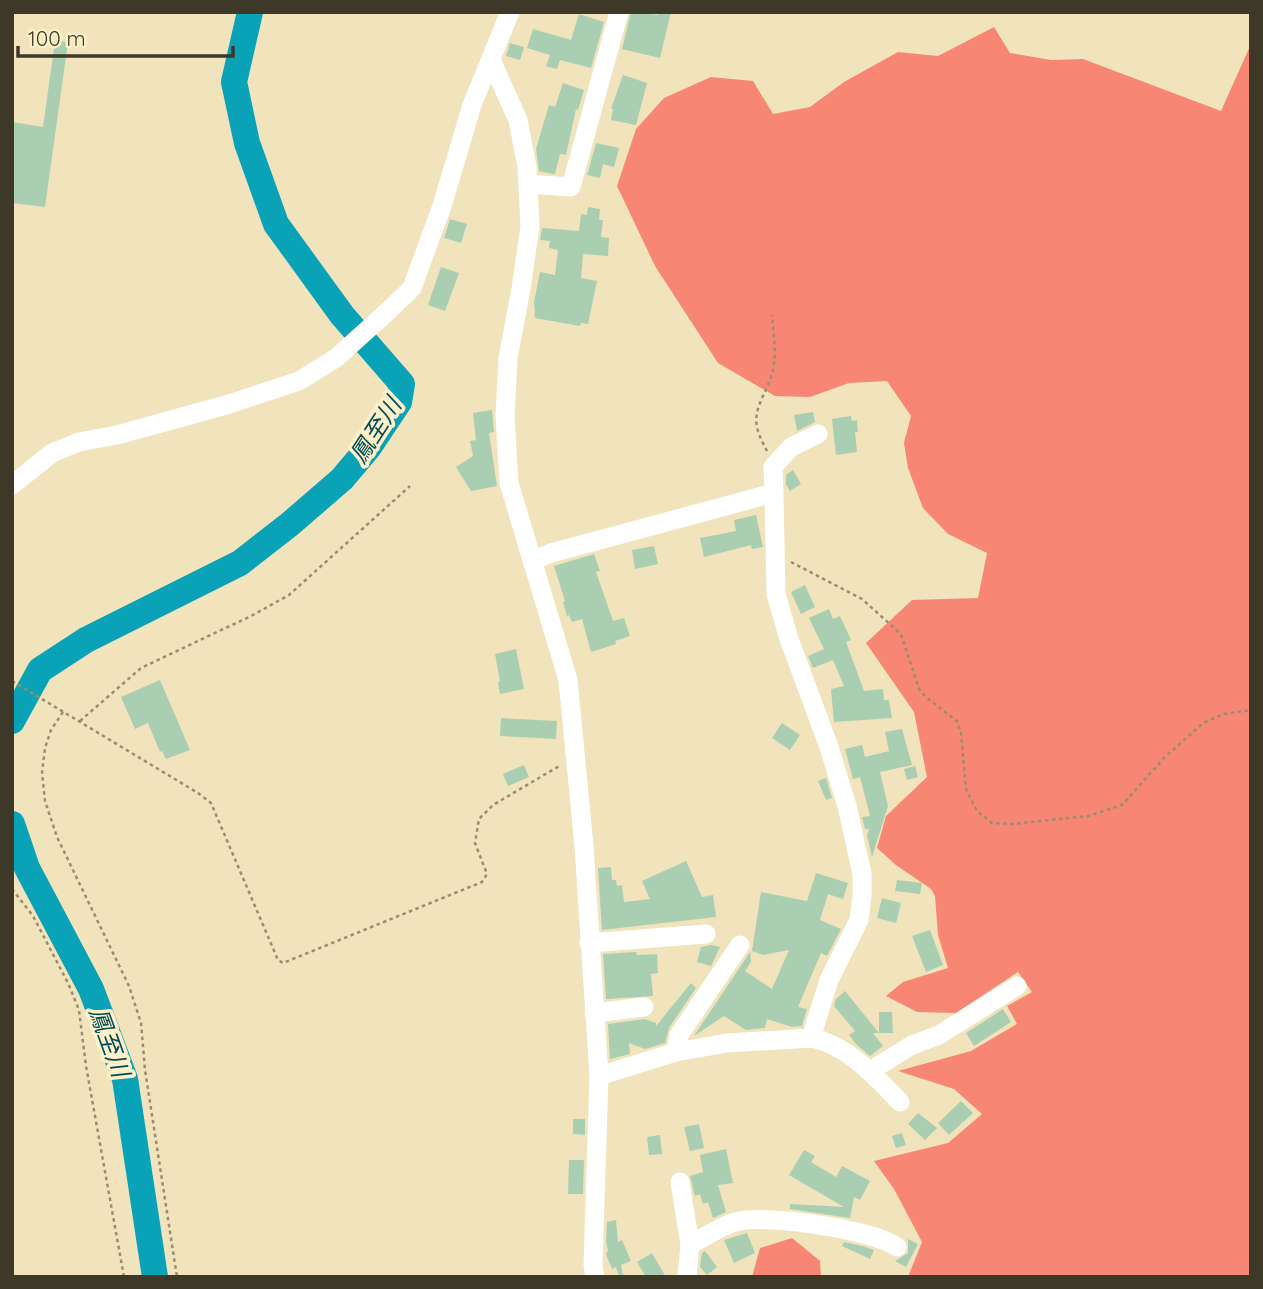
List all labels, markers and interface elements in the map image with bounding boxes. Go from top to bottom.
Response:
scale bar [18,14,233,58]
text: 100 m [28,25,86,51]
water label: 鳳至川 [343,389,409,468]
water label: 鳳至川 [84,1003,137,1084]

